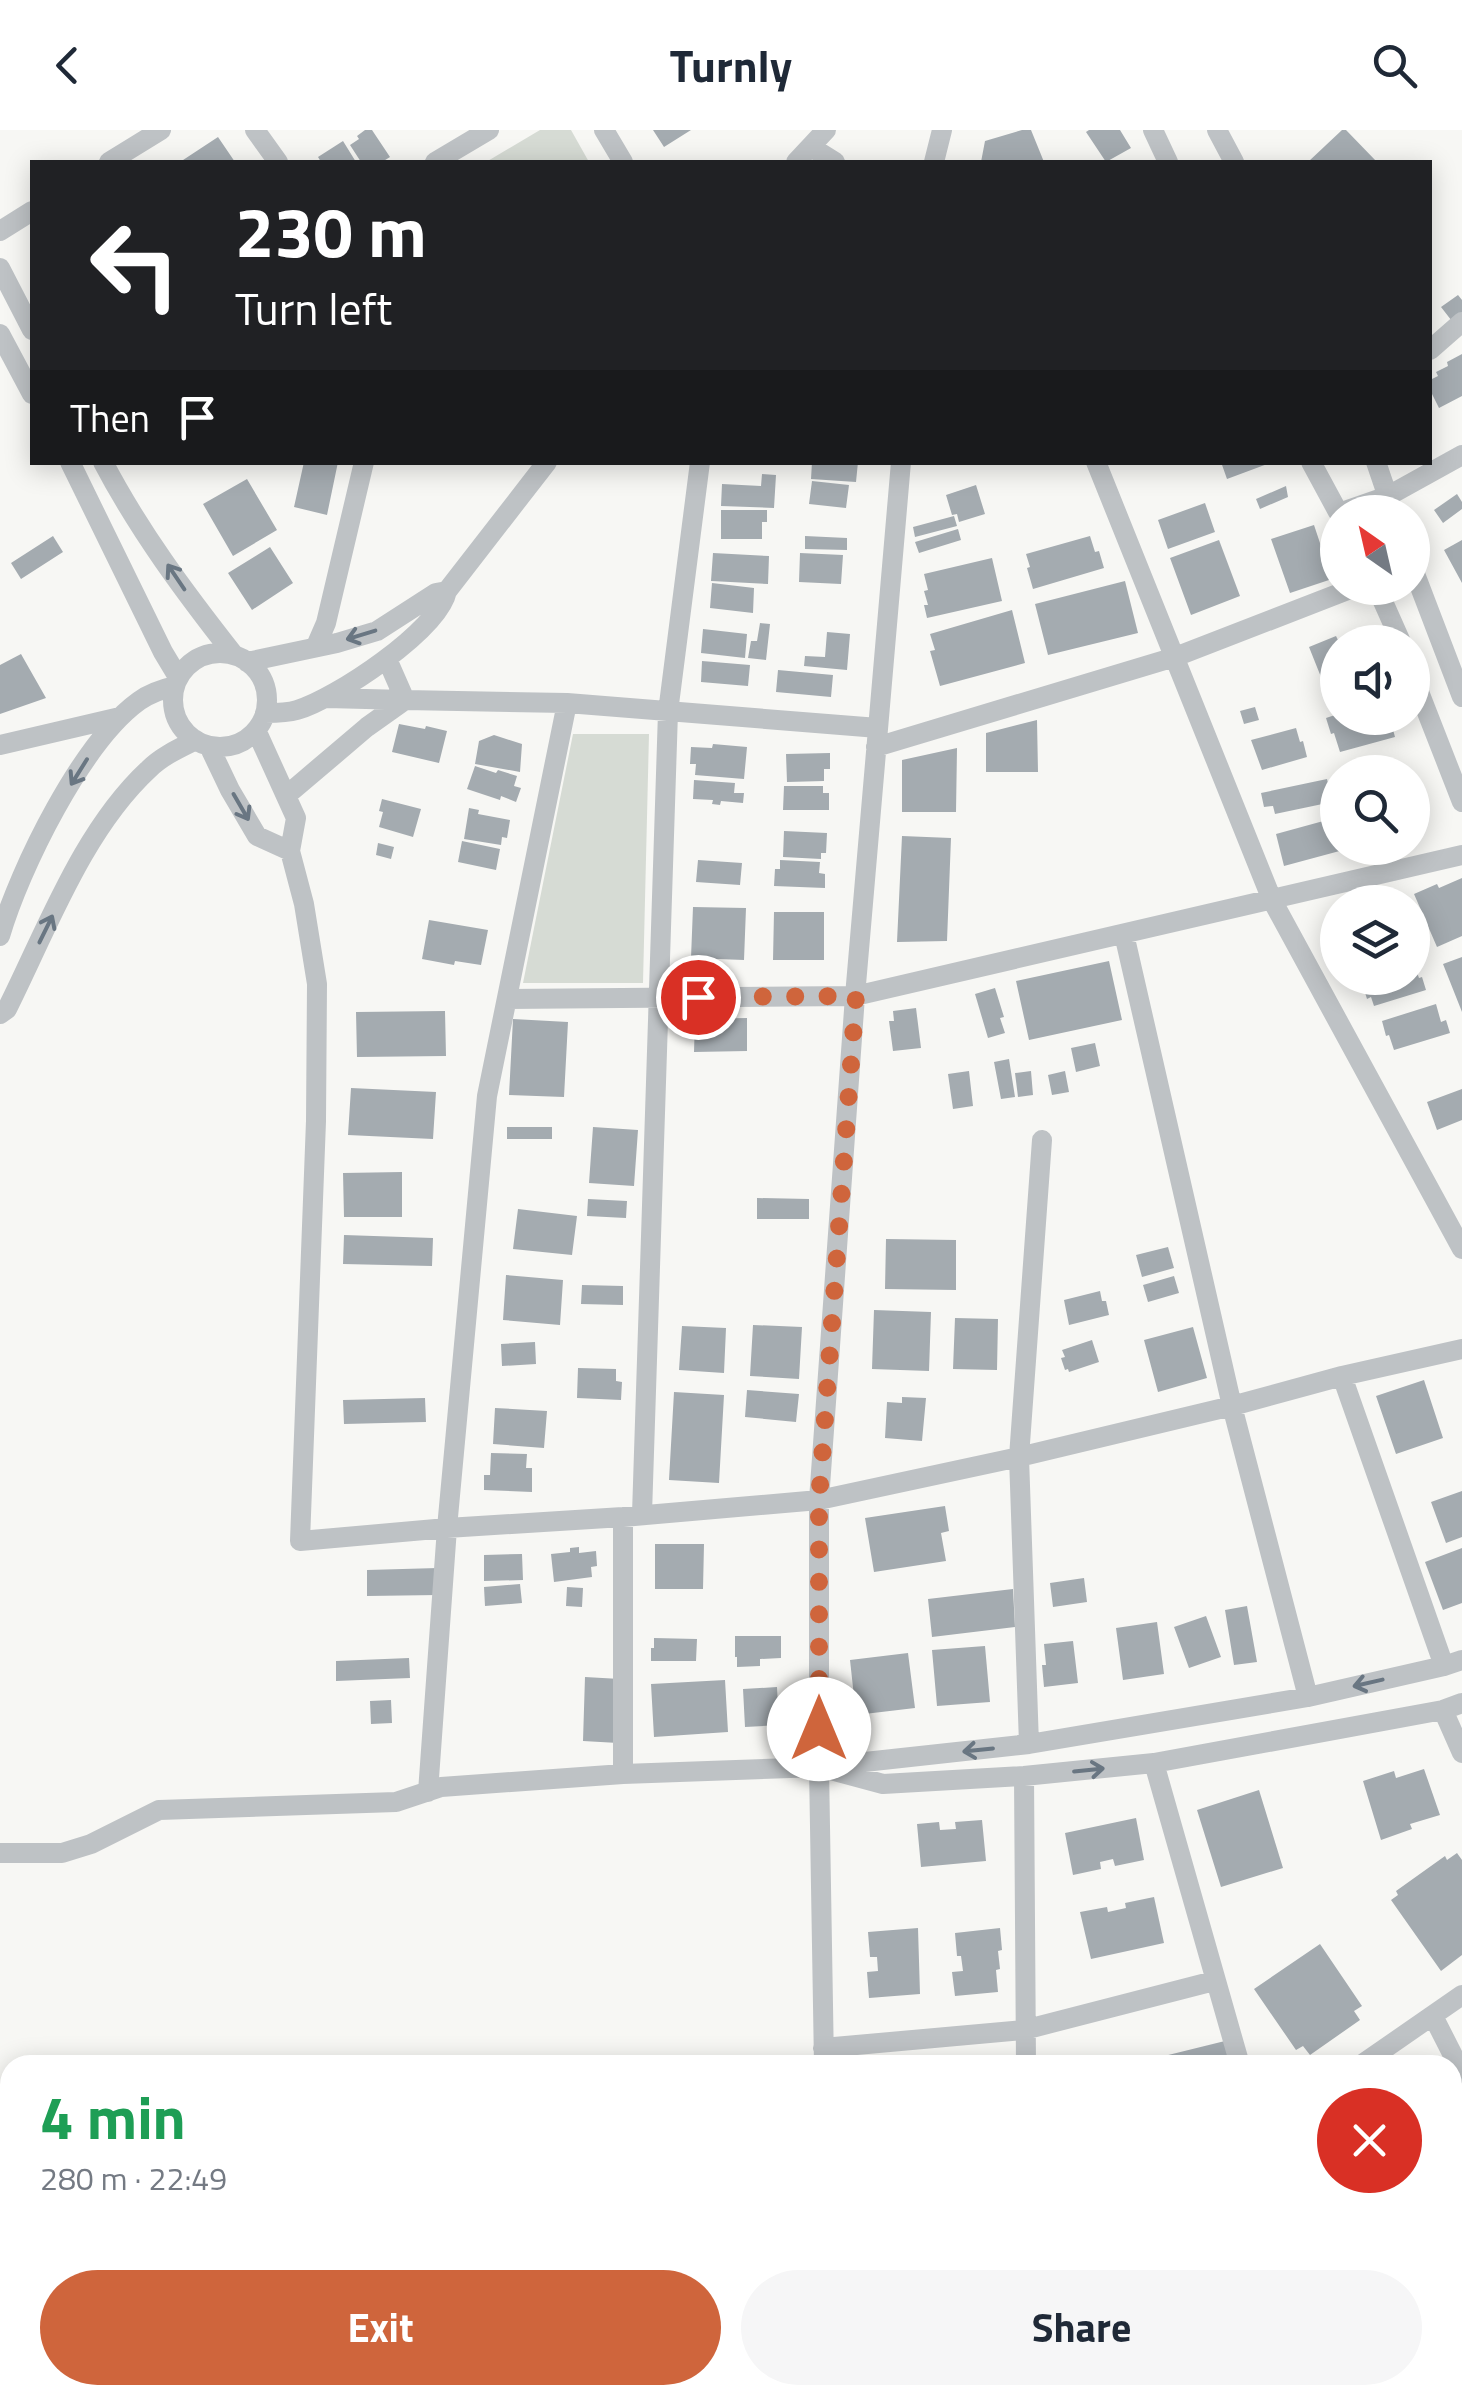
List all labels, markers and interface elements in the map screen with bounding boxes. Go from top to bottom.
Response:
text: Turnly [670,31,792,99]
icon: back [40,38,95,93]
icon: search [1367,38,1422,93]
text: 230 m [235,178,427,284]
icon: left [70,200,200,330]
text: Turn left [235,274,392,342]
text: Then [70,389,150,447]
icon: arrive [170,390,225,445]
north arrow [1320,495,1430,605]
map controls [1320,495,1430,995]
one-way arrow [165,563,186,591]
button: sound [1320,625,1430,735]
one-way arrow [346,627,378,645]
button: search [1320,755,1430,865]
one-way arrow [69,757,89,786]
one-way arrow [231,792,251,821]
button: layers [1320,885,1430,995]
one-way arrow [38,915,57,945]
pin [656,955,741,1040]
icon: arrive [671,970,726,1025]
one-way arrow [1353,1675,1385,1694]
position arrow [767,1677,871,1781]
one-way arrow [963,1740,995,1759]
one-way arrow [1072,1760,1104,1779]
text: 4 min [40,2071,186,2162]
button: close [1317,2088,1422,2193]
text: 280 m · 22:49 [40,2154,227,2202]
button: Exit [40,2270,721,2385]
button: Share [741,2270,1422,2385]

